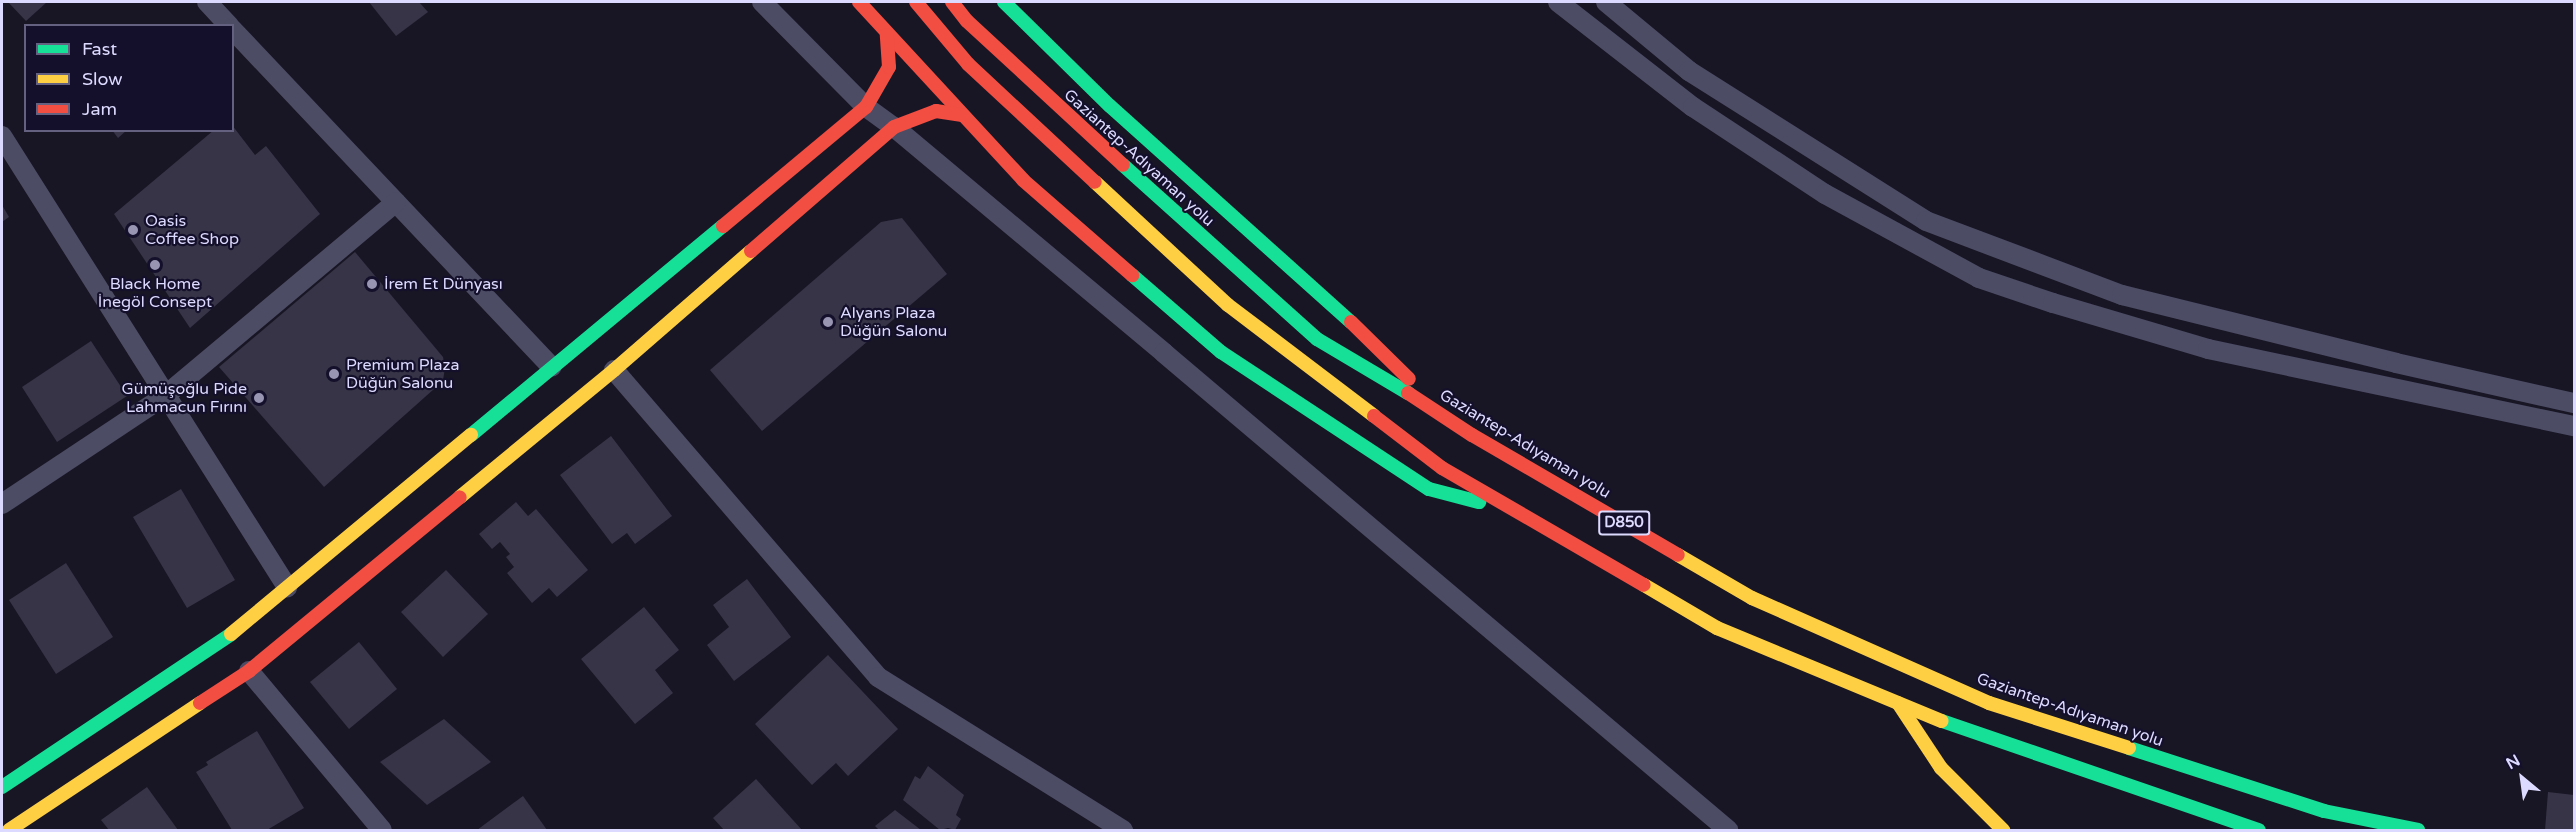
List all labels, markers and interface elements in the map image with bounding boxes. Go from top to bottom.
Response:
legend [24,24,234,132]
text: Fast [82,38,117,60]
text: Slow [82,68,123,90]
street label: Gaziantep-Adıyaman yolu [1060,85,1218,231]
text: Jam [82,98,117,120]
place label: Oasis Coffee Shop [145,211,239,249]
marker: Oasis Coffee Shop [126,223,140,237]
marker: Black Home İnegöl Consept [148,258,162,272]
place label: Black Home İnegöl Consept [98,274,212,312]
place label: İrem Et Dünyası [384,274,503,294]
marker: İrem Et Dünyası [365,277,379,291]
place label: Alyans Plaza Düğün Salonu [840,303,947,341]
marker: Alyans Plaza Düğün Salonu [821,315,835,329]
place label: Premium Plaza Düğün Salonu [346,355,459,393]
marker: Premium Plaza Düğün Salonu [327,367,341,381]
place label: Gümüşoğlu Pide Lahmacun Fırını [122,379,247,417]
street label: Gaziantep-Adıyaman yolu [1436,385,1614,503]
marker: Gümüşoğlu Pide Lahmacun Fırını [252,391,266,405]
road number: D850 [1597,511,1651,535]
street label: Gaziantep-Adıyaman yolu [1974,669,2166,751]
north arrow [2492,748,2552,808]
text: N [2503,750,2524,774]

